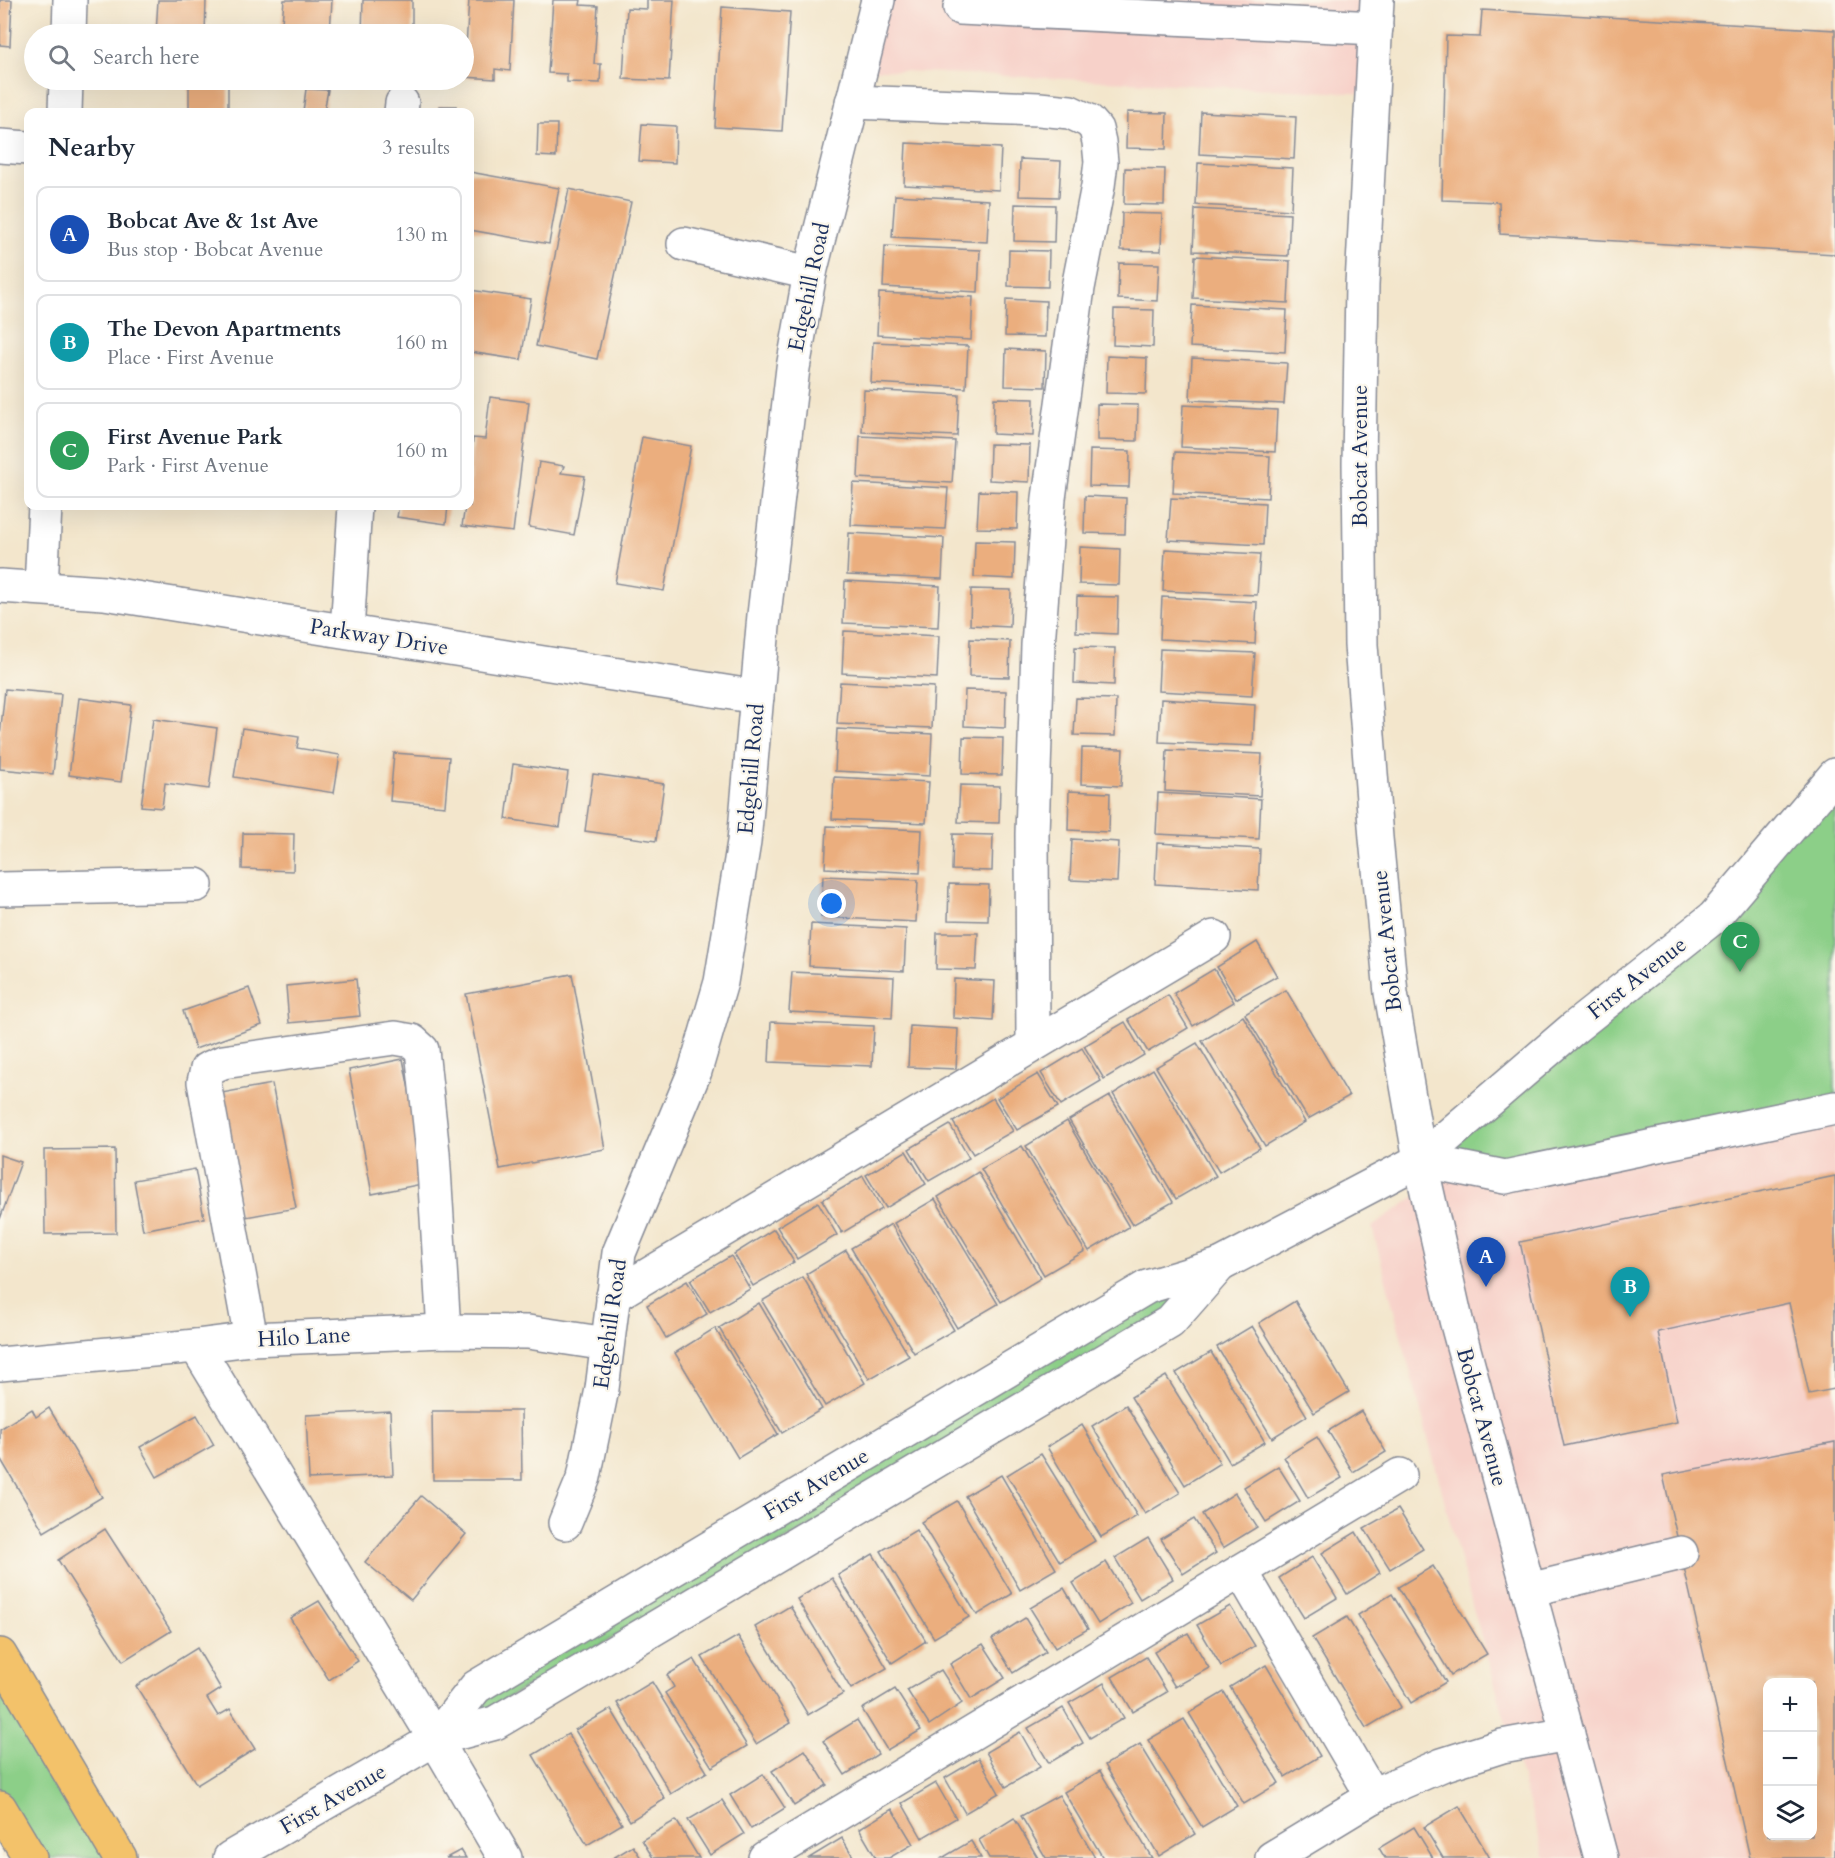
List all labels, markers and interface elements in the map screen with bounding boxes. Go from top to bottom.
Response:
search box [24,24,474,90]
icon: search [45,41,78,74]
text: Search here [93,42,200,72]
text: Nearby [48,130,136,165]
text: 3 results [382,134,450,161]
text: Bobcat Ave & 1st Ave [107,206,319,236]
street label: Edgehill Road [781,219,837,354]
text: A [62,221,77,248]
text: 130 m [395,221,448,248]
text: Bus stop · Bobcat Avenue [107,236,323,263]
text: The Devon Apartments [107,314,341,344]
text: B [62,329,77,356]
text: 160 m [395,329,448,356]
text: Place · First Avenue [107,344,274,371]
street label: Bobcat Avenue [1345,385,1375,527]
text: First Avenue Park [107,422,283,452]
text: C [62,437,77,464]
text: 160 m [395,437,448,464]
text: Park · First Avenue [107,452,269,479]
street label: Parkway Drive [307,611,451,663]
street label: Edgehill Road [730,702,772,836]
street label: Bobcat Avenue [1365,869,1409,1013]
your location [817,889,846,918]
pin: C [1720,922,1760,972]
street label: First Avenue [1581,930,1693,1026]
pin: A [1466,1238,1506,1287]
street label: Edgehill Road [586,1257,634,1391]
pin: B [1610,1268,1650,1317]
street label: Hilo Lane [257,1320,351,1354]
street label: Bobcat Avenue [1449,1344,1515,1490]
street label: First Avenue [758,1441,874,1527]
map controls [1763,1678,1817,1840]
button: + [1763,1678,1817,1732]
button: − [1763,1732,1817,1786]
street label: First Avenue [274,1756,392,1842]
button: layers [1763,1786,1817,1840]

